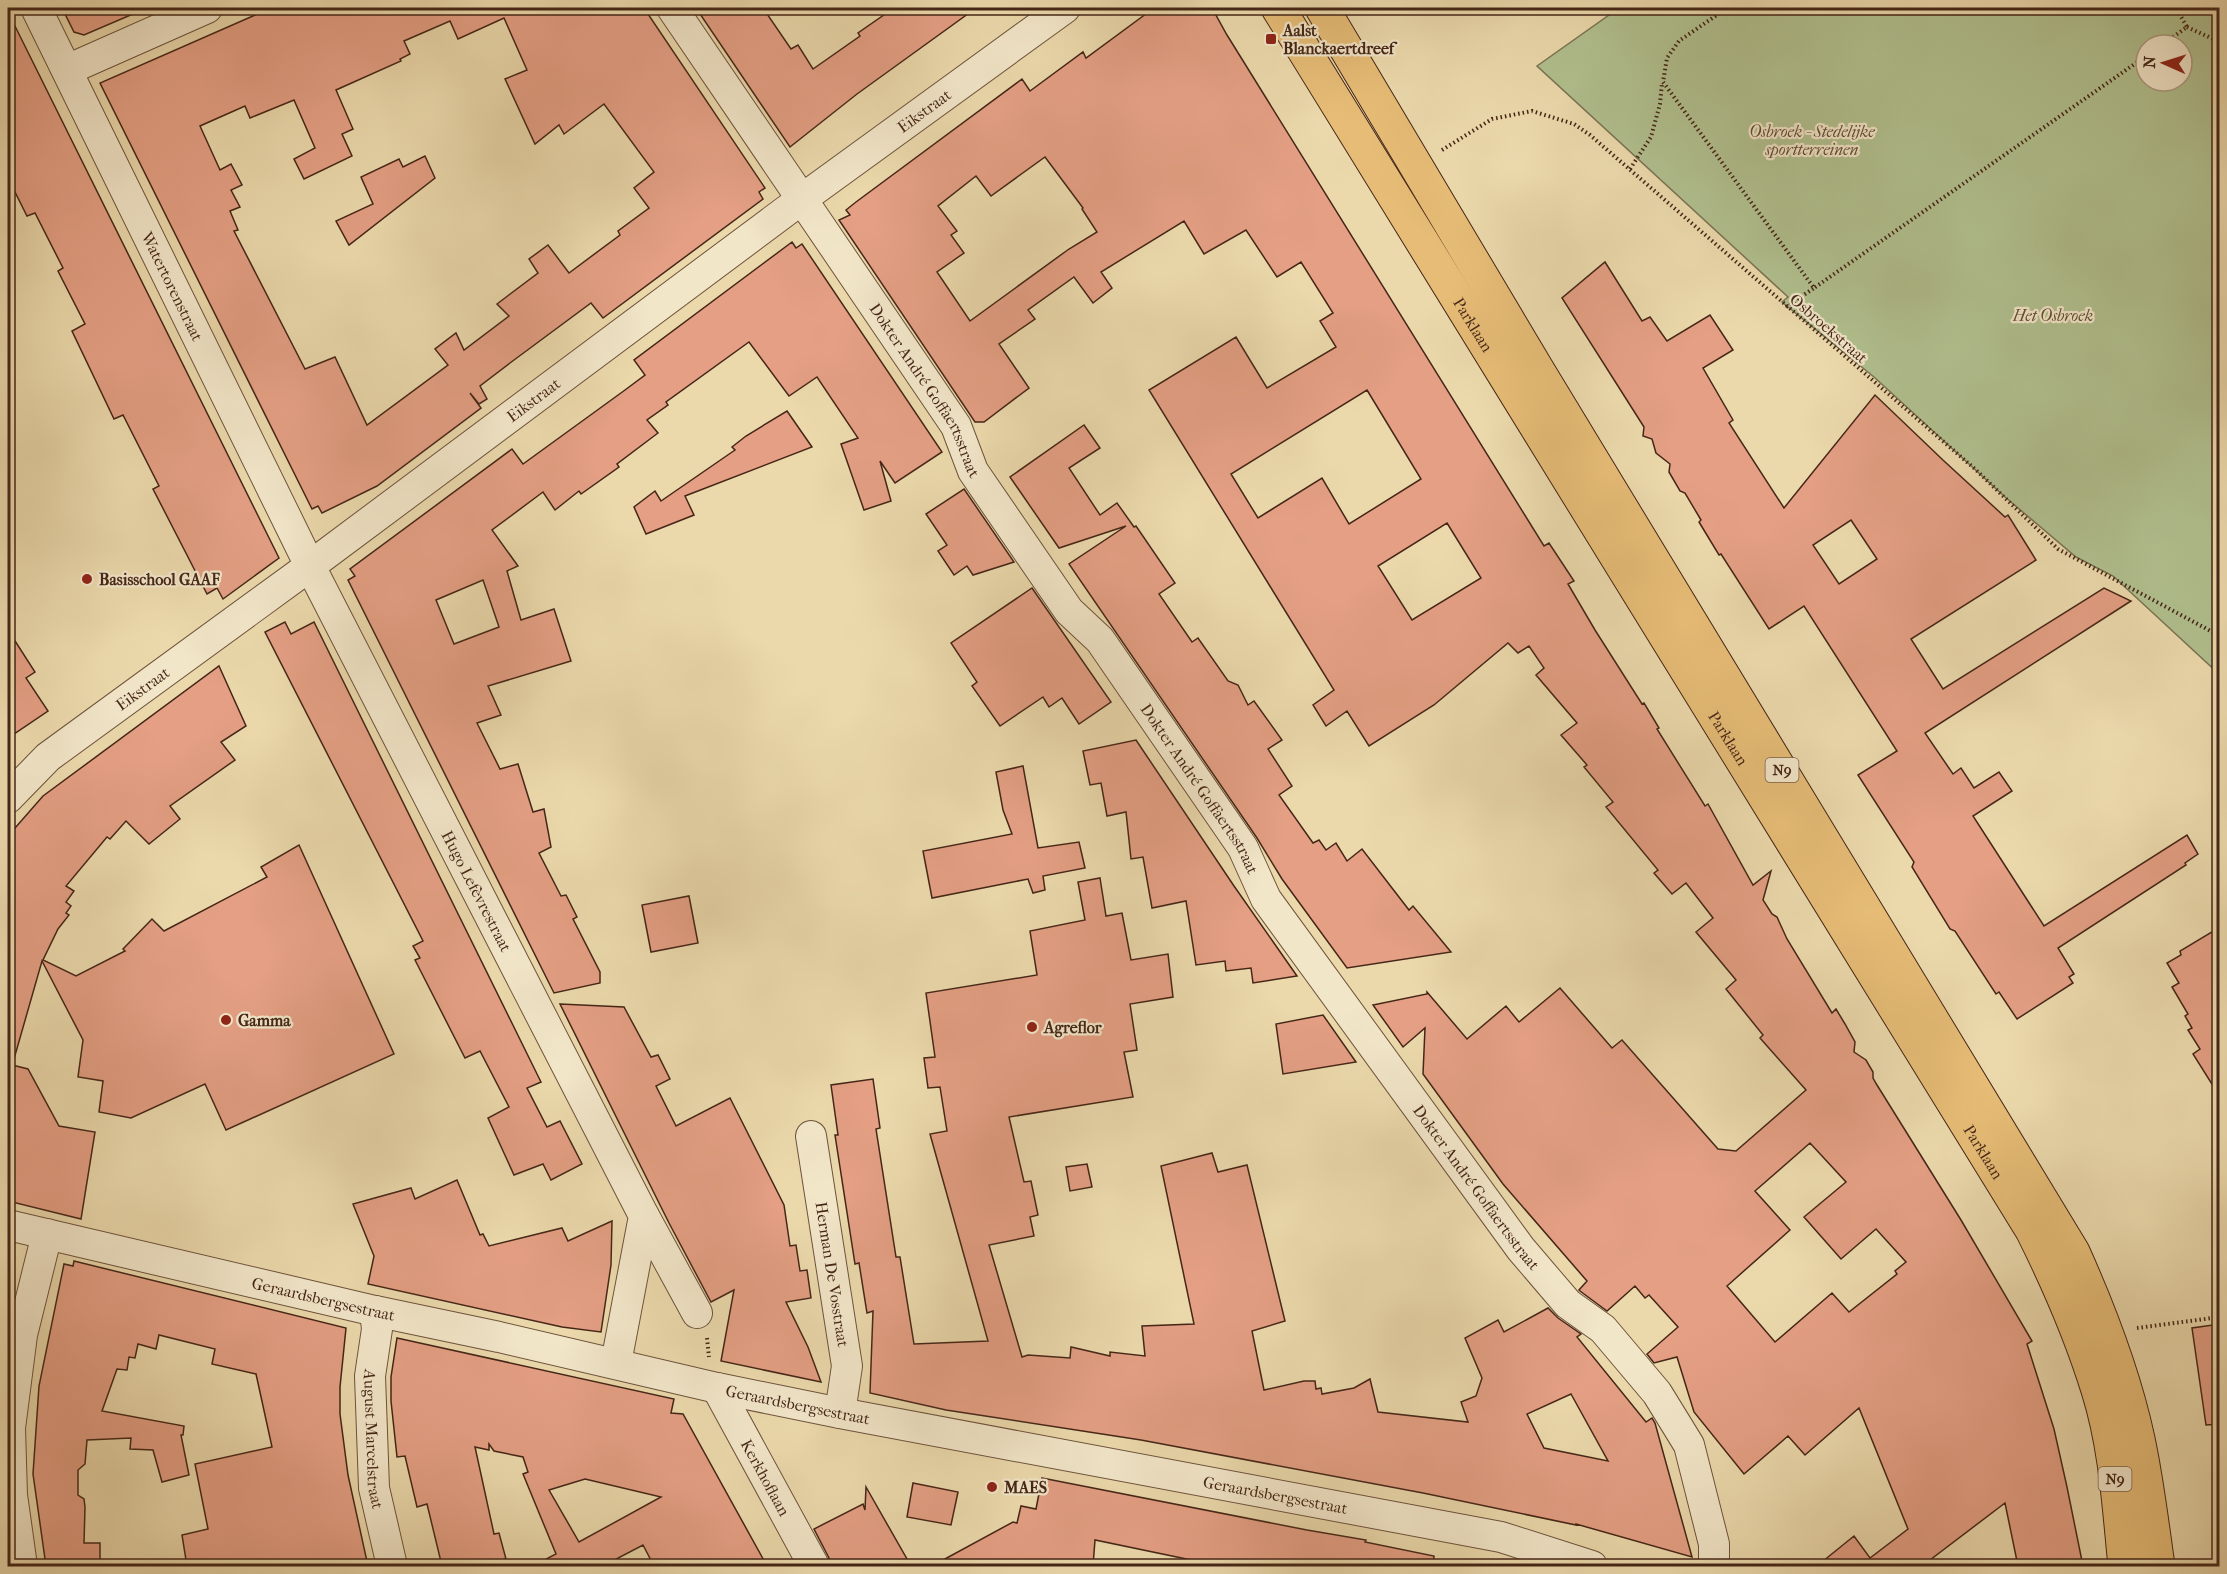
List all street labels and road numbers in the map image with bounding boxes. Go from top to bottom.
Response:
street label: Eikstraat [894,85,955,137]
street label: Watertorenstraat [137,228,207,344]
street label: Osbroekstraat [1786,290,1872,367]
street label: Parklaan [1449,294,1497,356]
street label: Dokter André Goffaertsstraat [865,300,984,482]
street label: Eikstraat [503,374,564,426]
street label: Eikstraat [112,663,173,714]
street label: Dokter André Goffaertsstraat [1137,700,1262,877]
street label: Parklaan [1704,708,1752,770]
road number: N9 [1766,758,1798,782]
street label: Hugo Lefèvrestraat [438,827,516,955]
street label: Dokter André Goffaertsstraat [1409,1101,1544,1274]
street label: Parklaan [1959,1121,2008,1183]
street label: Herman De Vosstraat [811,1200,853,1349]
street label: Geraardsbergsestraat [250,1273,397,1325]
street label: August Marcelstraat [359,1367,388,1511]
street label: Geraardsbergsestraat [724,1381,872,1428]
street label: Kerkhoflaan [737,1436,794,1520]
road number: N9 [2098,1467,2132,1491]
street label: Geraardsbergsestraat [1202,1472,1349,1518]

